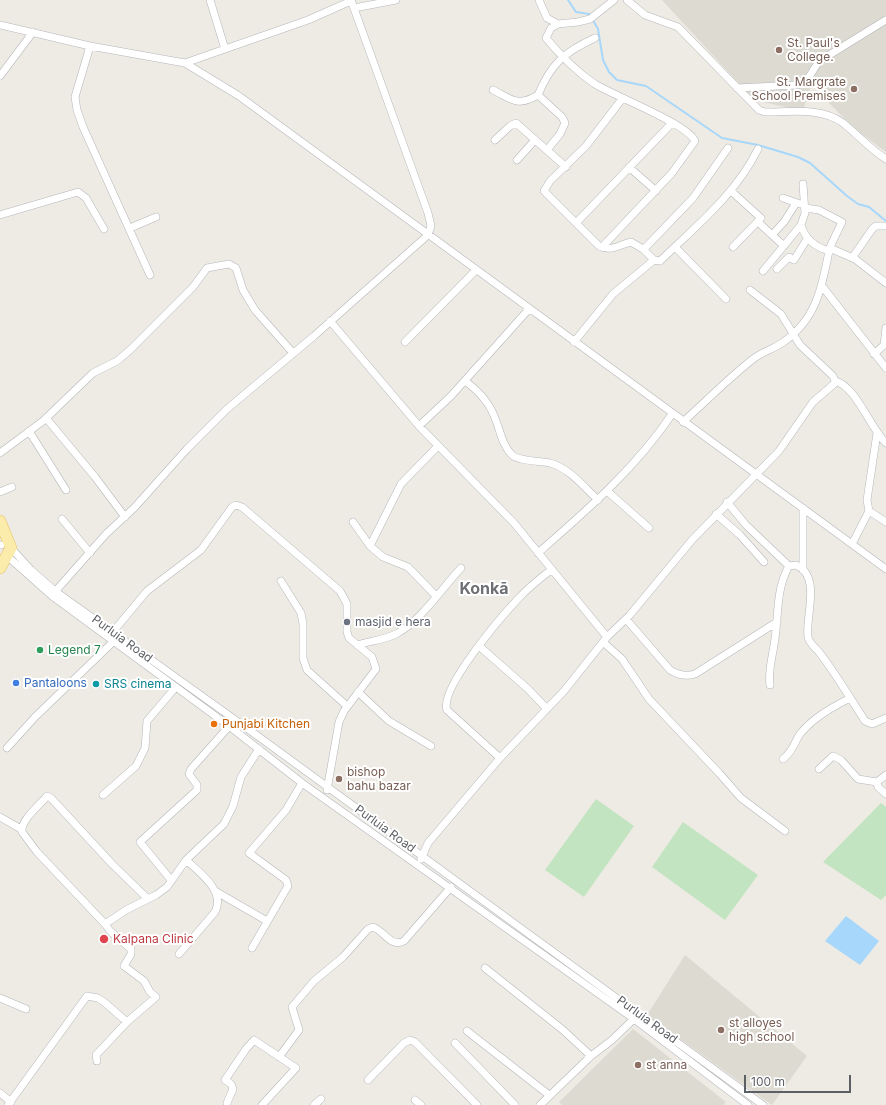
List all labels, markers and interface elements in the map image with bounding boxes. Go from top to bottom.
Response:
place label: St. Paul's College. [787,36,840,64]
marker: St. Paul's College. [774,45,784,55]
place label: St. Margrate School Premises [752,75,846,103]
marker: St. Margrate School Premises [849,84,859,94]
district label: Konkā [459,579,509,599]
street label: Purluia Road [89,612,155,666]
place label: masjid e hera [355,615,431,629]
marker: masjid e hera [342,617,352,627]
place label: Legend 7 [48,643,101,657]
marker: Legend 7 [35,645,45,655]
place label: Pantaloons [24,676,87,690]
place label: SRS cinema [104,677,172,691]
marker: Pantaloons [11,678,21,688]
marker: SRS cinema [91,679,101,689]
place label: Punjabi Kitchen [222,717,310,731]
marker: Punjabi Kitchen [209,719,219,729]
place label: bishop bahu bazar [347,765,411,793]
marker: bishop bahu bazar [334,774,344,784]
street label: Purluia Road [352,802,418,856]
place label: Kalpana Clinic [113,932,194,946]
marker: Kalpana Clinic [98,933,110,945]
street label: Purluia Road [614,993,680,1047]
place label: st alloyes high school [729,1016,794,1044]
marker: st alloyes high school [716,1025,726,1035]
place label: st anna [646,1058,687,1072]
marker: st anna [633,1060,643,1070]
scale bar [746,1067,853,1093]
text: 100 m [751,1074,785,1089]

